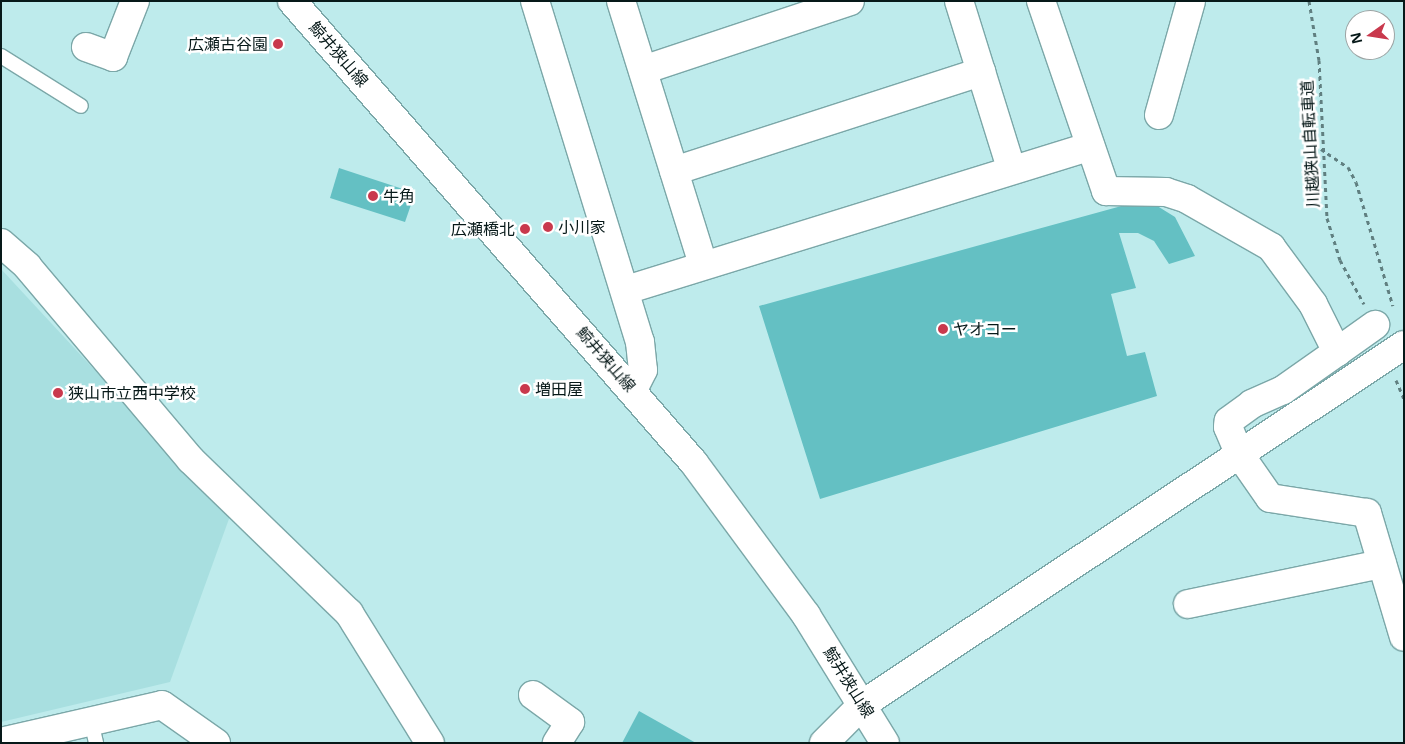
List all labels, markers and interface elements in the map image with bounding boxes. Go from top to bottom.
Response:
north arrow [1345,10,1395,60]
street label: 鯨井狭山線 [306,18,372,90]
text: N [1345,31,1366,46]
place label: 広瀬古谷園 [188,34,268,54]
marker: 広瀬古谷園 [272,38,284,50]
street label: 川越狭山自転車道 [1297,80,1323,208]
place label: 牛角 [383,186,415,206]
marker: 牛角 [367,190,379,202]
place label: 小川家 [558,217,606,237]
place label: 広瀬橋北 [451,219,515,239]
marker: 小川家 [542,221,554,233]
marker: 広瀬橋北 [519,223,531,235]
place label: ヤオコー [953,319,1017,339]
street label: 鯨井狭山線 [573,323,639,395]
marker: ヤオコー [937,323,949,335]
place label: 増田屋 [535,379,583,399]
place label: 狭山市立西中学校 [68,383,196,403]
marker: 増田屋 [519,383,531,395]
marker: 狭山市立西中学校 [52,387,64,399]
street label: 鯨井狭山線 [820,643,878,721]

